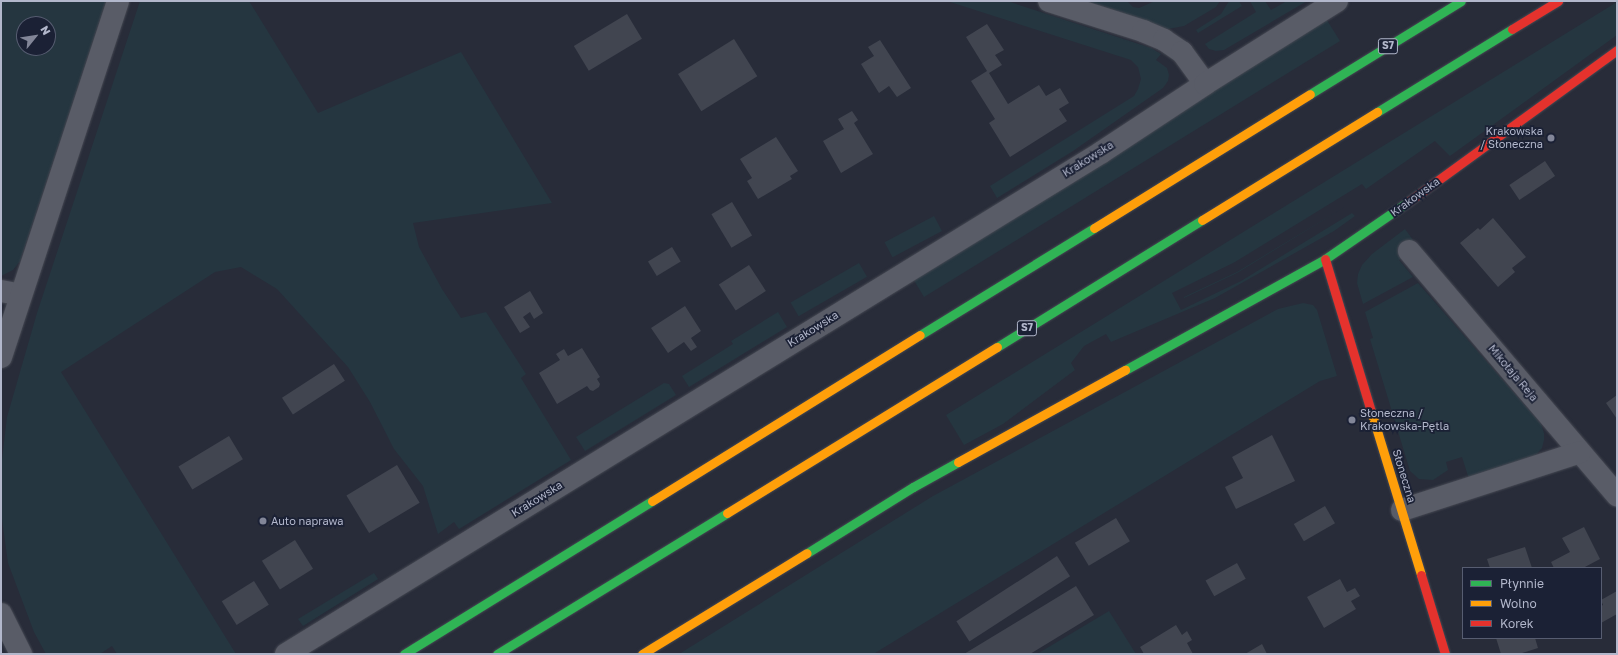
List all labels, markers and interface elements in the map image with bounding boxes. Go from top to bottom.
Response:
north arrow [16,16,56,56]
text: N [38,23,54,37]
road number: S7 [1377,38,1399,54]
place label: Krakowska / Słoneczna [1480,125,1543,151]
marker: Krakowska / Słoneczna [1546,133,1556,143]
street label: Krakowska [1060,138,1116,180]
street label: Krakowska [1388,175,1442,219]
street label: Krakowska [785,308,841,350]
road number: S7 [1016,320,1038,336]
street label: Mikołaja Reja [1485,342,1541,404]
place label: Słoneczna / Krakowska-Pętla [1360,407,1449,433]
marker: Słoneczna / Krakowska-Pętla [1347,415,1357,425]
street label: Słoneczna [1390,448,1418,504]
street label: Krakowska [509,478,565,520]
place label: Auto naprawa [271,514,343,528]
marker: Auto naprawa [258,516,268,526]
legend [1462,567,1602,639]
text: Płynnie [1500,576,1544,591]
text: Wolno [1500,596,1537,611]
text: Korek [1500,616,1534,631]

